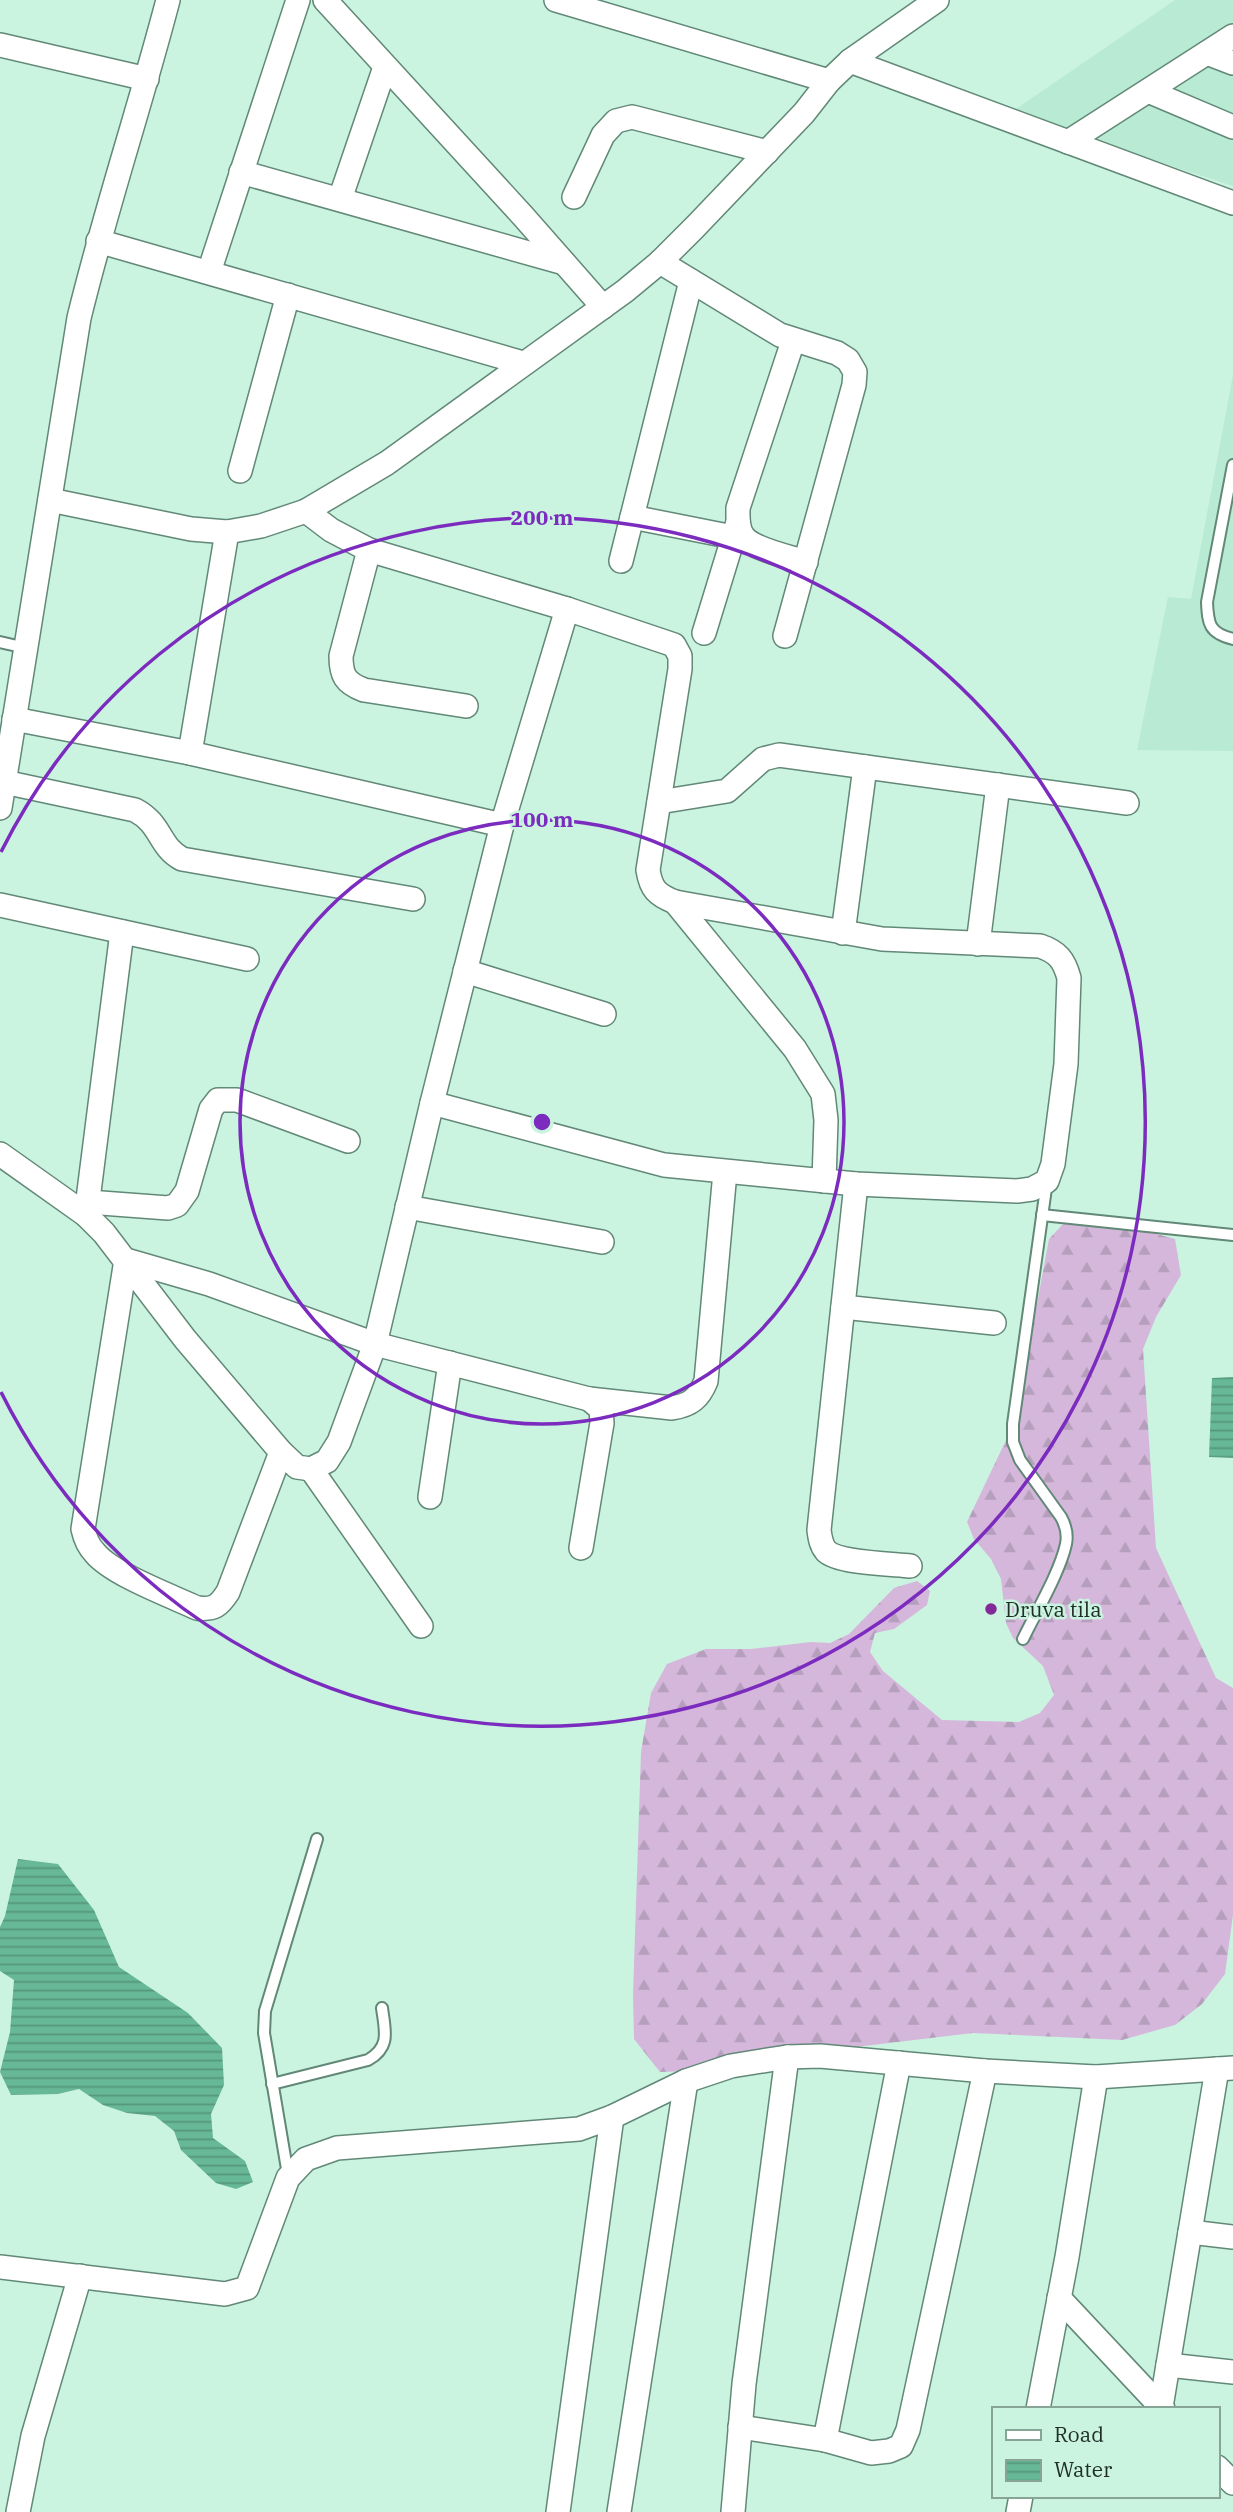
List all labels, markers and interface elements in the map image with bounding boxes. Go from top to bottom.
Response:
text: 200 m [510,503,574,531]
text: 100 m [510,805,574,833]
centre of rings [530,1110,554,1134]
place label: Druva tila [1005,1595,1102,1623]
marker: Druva tila [983,1601,999,1617]
legend [992,2407,1219,2498]
text: Road [1054,2420,1104,2448]
text: Water [1054,2455,1113,2483]

